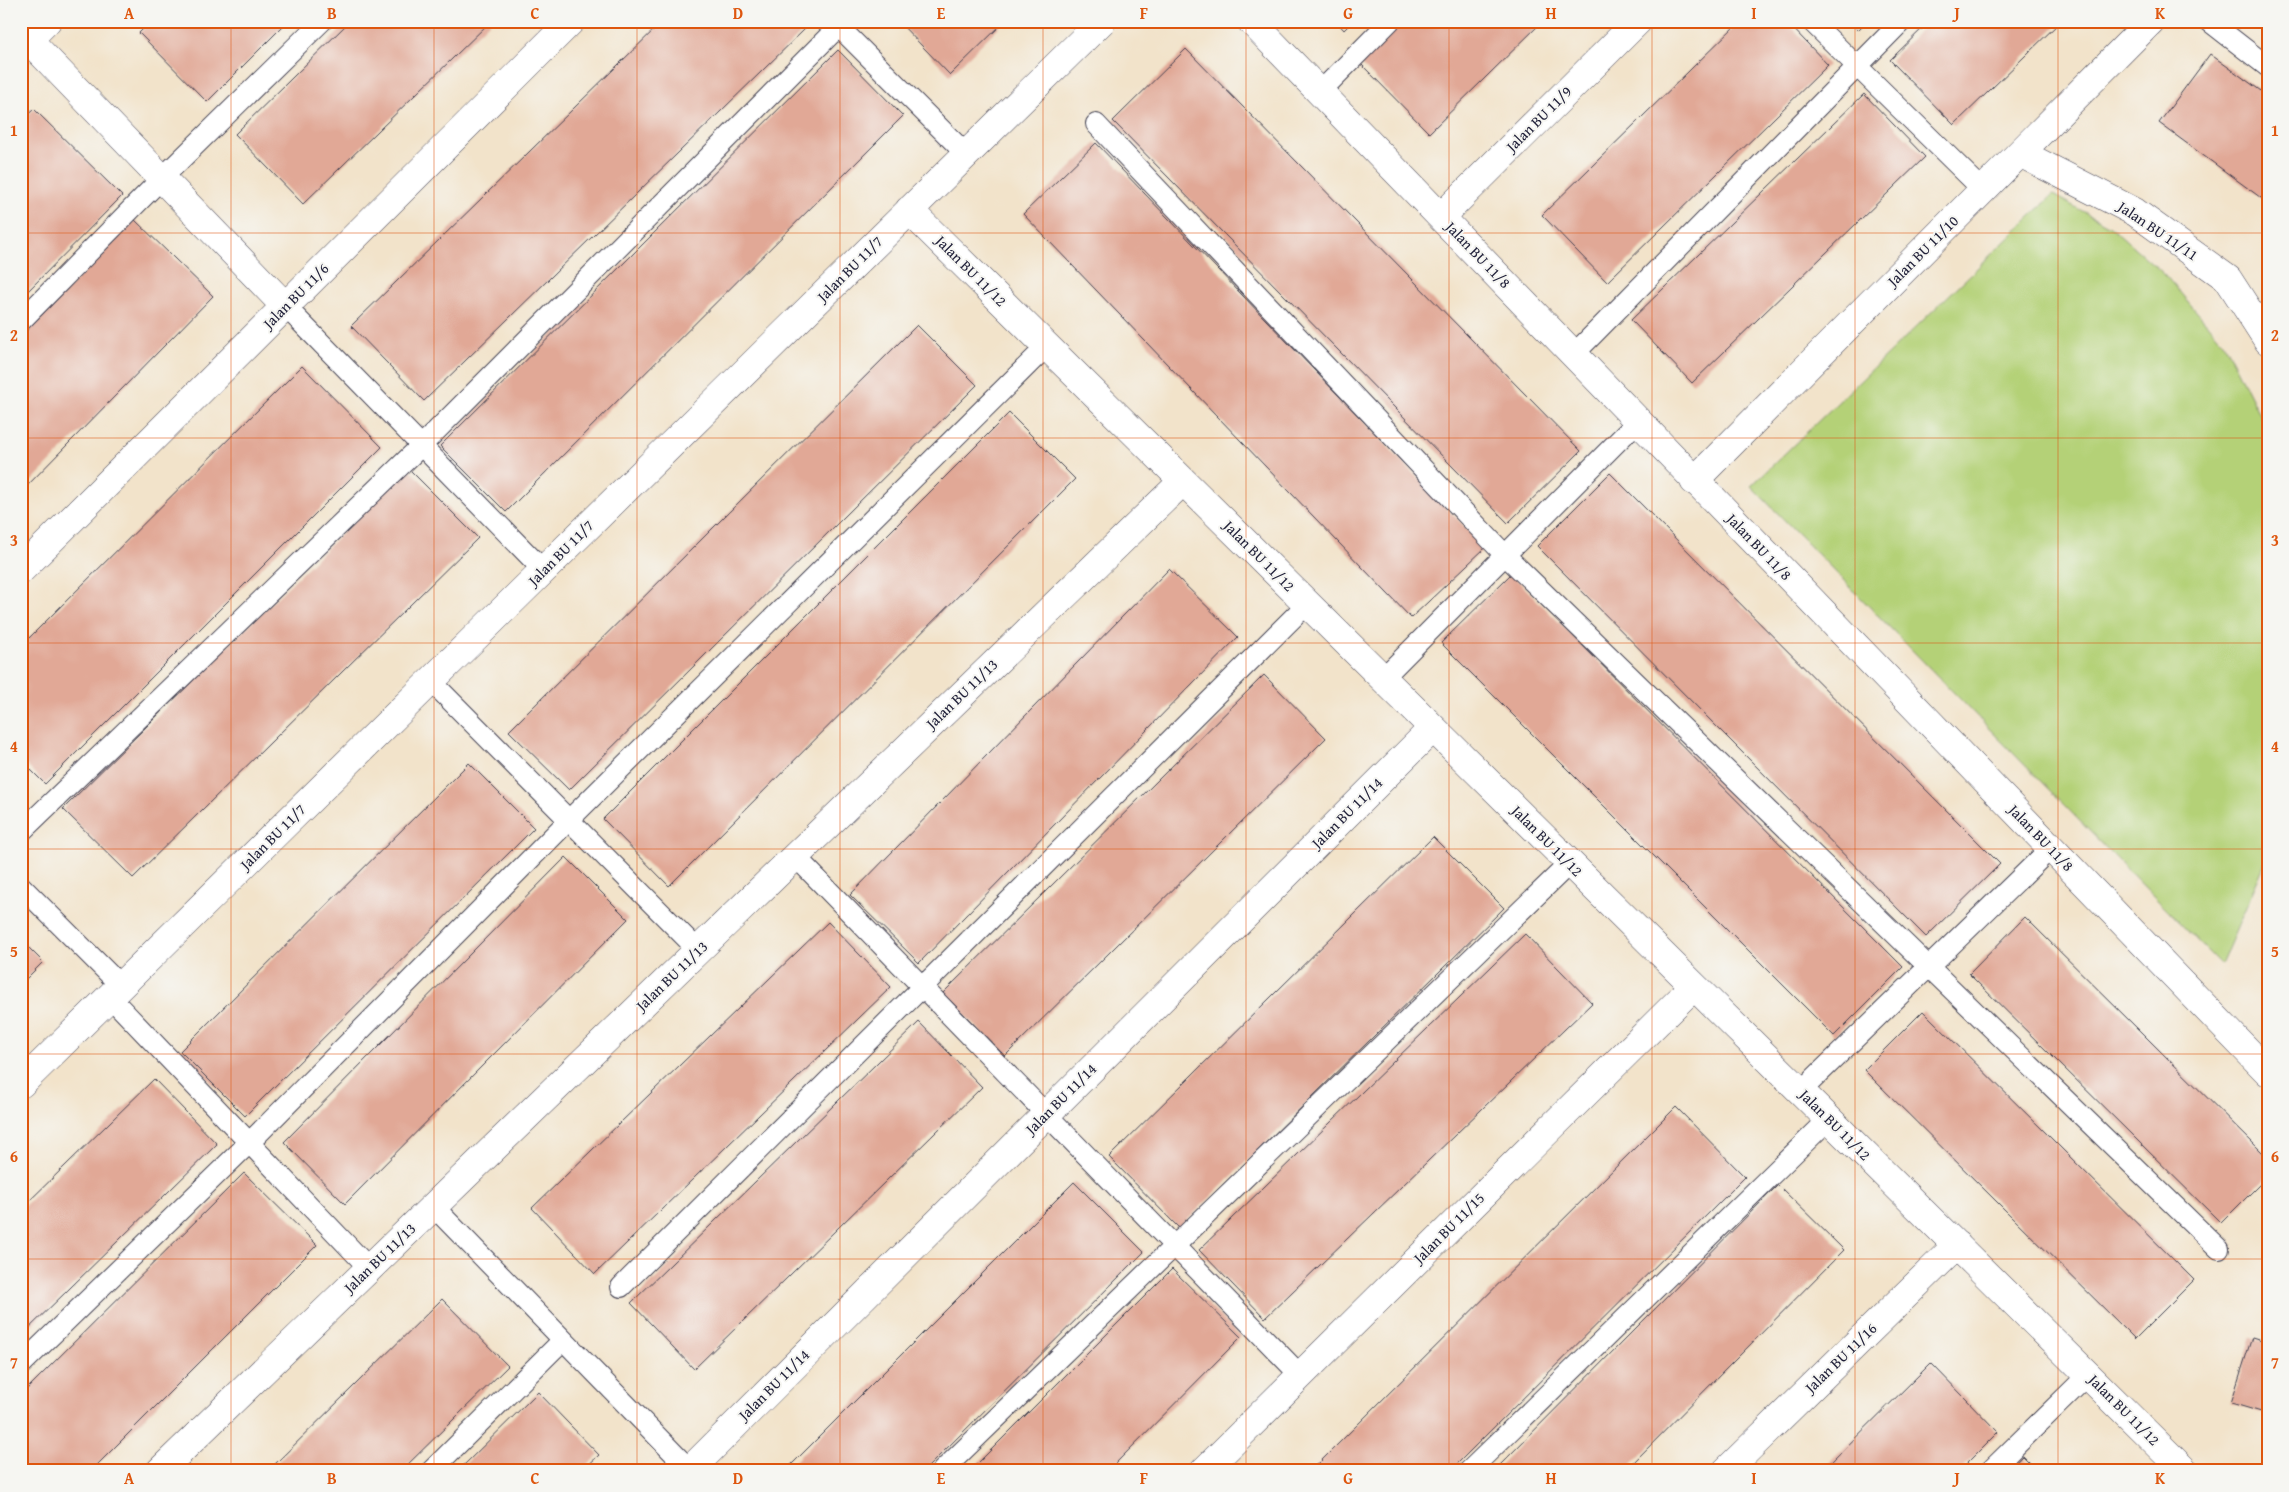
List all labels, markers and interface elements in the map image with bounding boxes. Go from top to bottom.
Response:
text: A [124,1,135,25]
text: B [327,1,337,25]
text: C [530,1,540,25]
text: D [733,1,743,25]
text: E [937,1,946,25]
text: F [1140,1,1148,25]
text: G [1343,1,1353,25]
text: H [1545,1,1557,25]
text: I [1751,1,1757,25]
text: J [1951,1,1960,25]
text: K [2155,1,2166,25]
street label: Jalan BU 11/9 [1500,81,1576,158]
text: 1 [10,118,18,142]
text: 1 [2271,118,2279,142]
street label: Jalan BU 11/11 [2112,195,2202,265]
street label: Jalan BU 11/10 [1881,211,1963,292]
street label: Jalan BU 11/8 [1440,215,1516,293]
street label: Jalan BU 11/12 [930,229,1011,311]
street label: Jalan BU 11/7 [811,231,887,308]
street label: Jalan BU 11/6 [257,258,333,335]
text: 2 [10,323,18,347]
text: 2 [2271,323,2279,347]
street label: Jalan BU 11/8 [1721,507,1797,585]
street label: Jalan BU 11/12 [1218,514,1299,596]
street label: Jalan BU 11/7 [522,515,598,592]
text: 3 [10,528,18,552]
text: 3 [2271,528,2279,552]
street label: Jalan BU 11/13 [920,654,1002,735]
text: 4 [10,734,18,758]
text: 4 [2271,734,2279,758]
street label: Jalan BU 11/14 [1305,773,1387,854]
street label: Jalan BU 11/8 [2003,798,2079,876]
street label: Jalan BU 11/7 [234,799,310,876]
street label: Jalan BU 11/12 [1506,799,1587,881]
street label: Jalan BU 11/13 [630,936,712,1017]
text: 5 [10,939,18,963]
text: 5 [2271,939,2279,963]
street label: Jalan BU 11/14 [1019,1059,1101,1140]
street label: Jalan BU 11/12 [1794,1083,1875,1165]
text: 6 [10,1144,18,1168]
text: 6 [2271,1144,2279,1168]
street label: Jalan BU 11/15 [1407,1188,1489,1269]
street label: Jalan BU 11/13 [338,1218,420,1299]
street label: Jalan BU 11/16 [1799,1318,1881,1399]
street label: Jalan BU 11/14 [732,1345,814,1426]
text: 7 [10,1350,18,1374]
text: 7 [2271,1350,2279,1374]
street label: Jalan BU 11/12 [2083,1368,2164,1450]
text: A [124,1466,135,1490]
text: B [327,1466,337,1490]
text: C [530,1466,540,1490]
text: D [733,1466,743,1490]
text: E [937,1466,946,1490]
text: F [1140,1466,1148,1490]
text: G [1343,1466,1353,1490]
text: H [1545,1466,1557,1490]
text: I [1751,1466,1757,1490]
text: J [1951,1466,1960,1490]
text: K [2155,1466,2166,1490]

